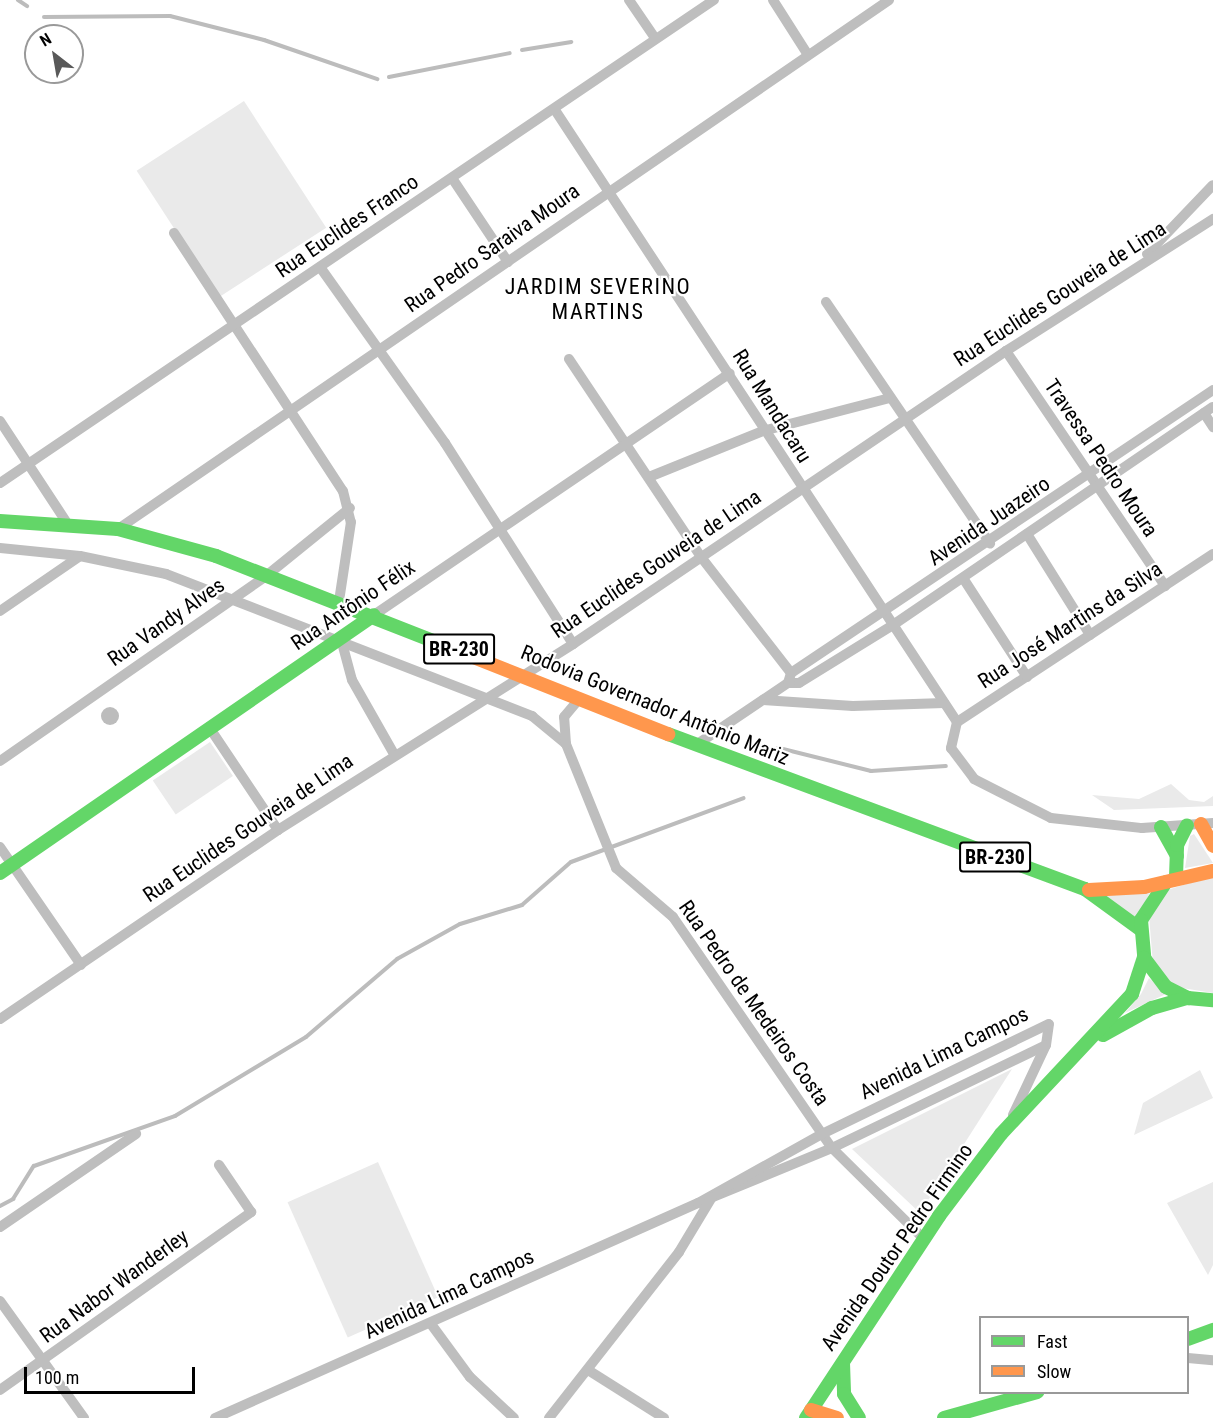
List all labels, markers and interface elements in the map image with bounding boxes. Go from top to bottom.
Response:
north arrow [24,24,84,84]
text: N [36,29,55,51]
street label: Rua Euclides Franco [271,169,423,283]
street label: Rua Pedro Saraiva Moura [400,178,584,318]
street label: Rua Euclides Gouveia de Lima [949,216,1171,372]
district label: JARDIM SEVERINO MARTINS [505,273,691,324]
street label: Rua Mandacaru [727,345,817,467]
street label: Travessa Pedro Moura [1039,374,1163,542]
street label: Avenida Juazeiro [923,471,1055,571]
street label: Rua Euclides Gouveia de Lima [546,484,766,644]
street label: Rua Antônio Félix [286,554,420,656]
street label: Rua José Martins da Silva [973,556,1167,694]
street label: Rua Vandy Alves [103,572,229,672]
road number: BR-230 [423,632,495,666]
street label: Rodovia Governador Antônio Mariz [517,640,793,770]
street label: Rua Euclides Gouveia de Lima [138,748,358,908]
road number: BR-230 [959,840,1031,874]
street label: Rua Pedro de Medeiros Costa [673,896,835,1110]
street label: Avenida Lima Campos [856,1001,1032,1105]
street label: Avenida Doutor Pedro Firmino [816,1139,978,1355]
street label: Rua Nabor Wanderley [35,1224,193,1348]
street label: Avenida Lima Campos [360,1244,538,1344]
legend [979,1316,1189,1394]
text: Fast [1037,1331,1068,1352]
scale bar [27,1355,198,1393]
text: Slow [1037,1361,1071,1382]
text: 100 m [35,1367,79,1388]

